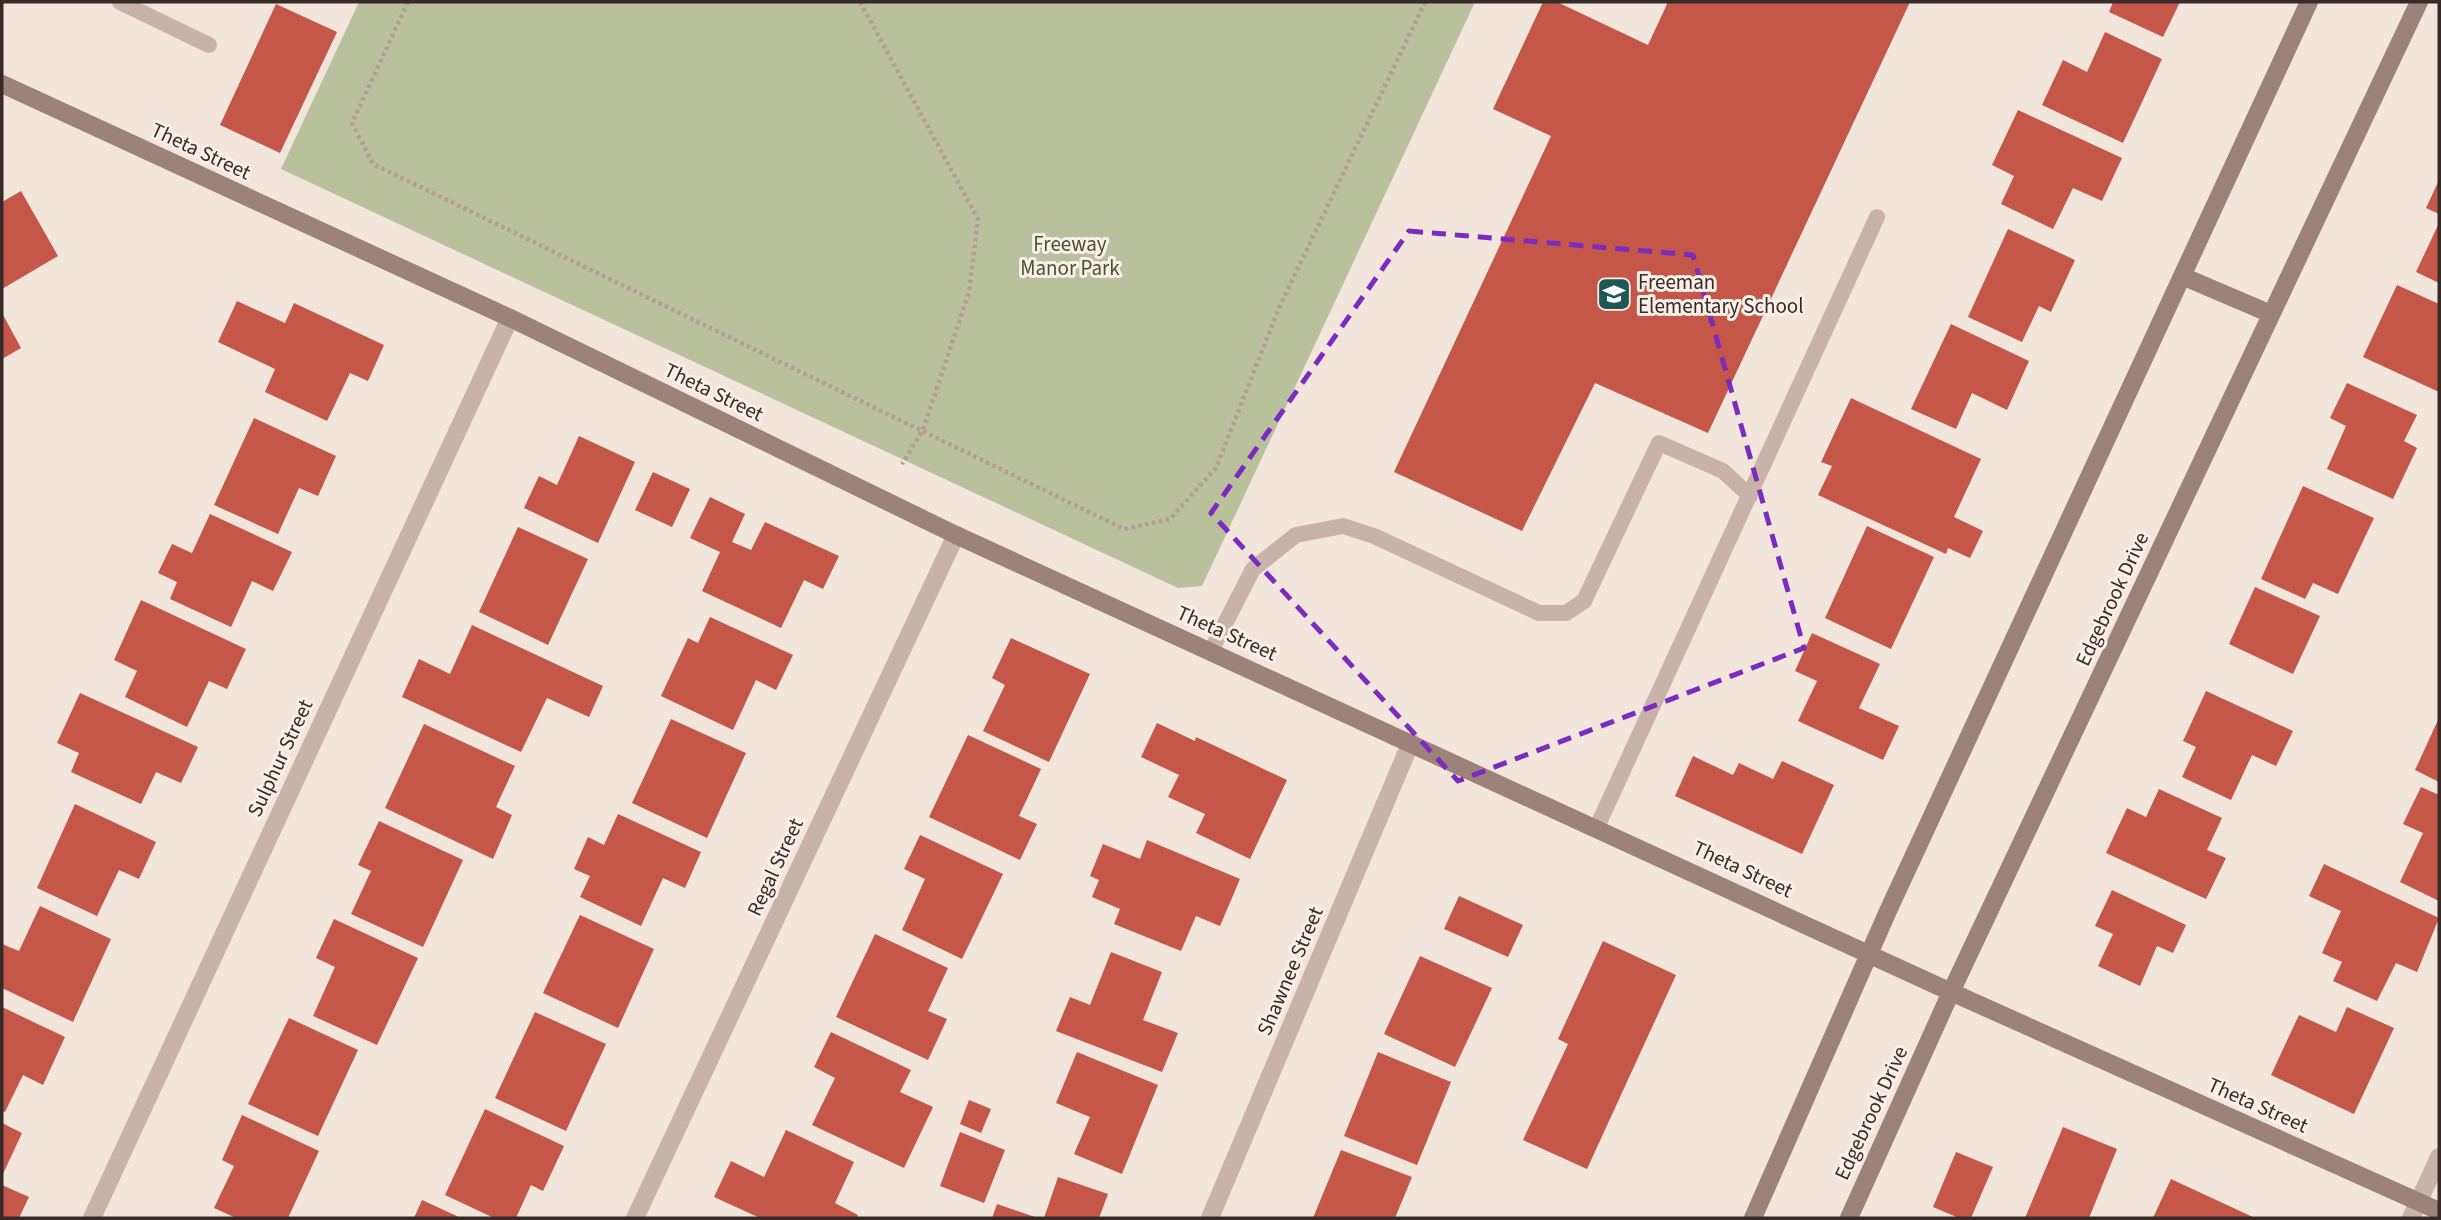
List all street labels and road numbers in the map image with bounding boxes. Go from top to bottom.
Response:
street label: Theta Street [146,115,256,187]
street label: Theta Street [659,355,769,429]
street label: Edgebrook Drive [2068,527,2156,671]
street label: Theta Street [1172,598,1282,668]
street label: Sulphur Street [240,694,320,822]
street label: Regal Street [739,813,811,921]
street label: Theta Street [1688,833,1798,905]
street label: Shawnee Street [1249,902,1331,1040]
street label: Edgebrook Drive [1827,1041,1915,1185]
street label: Theta Street [2203,1070,2313,1140]

